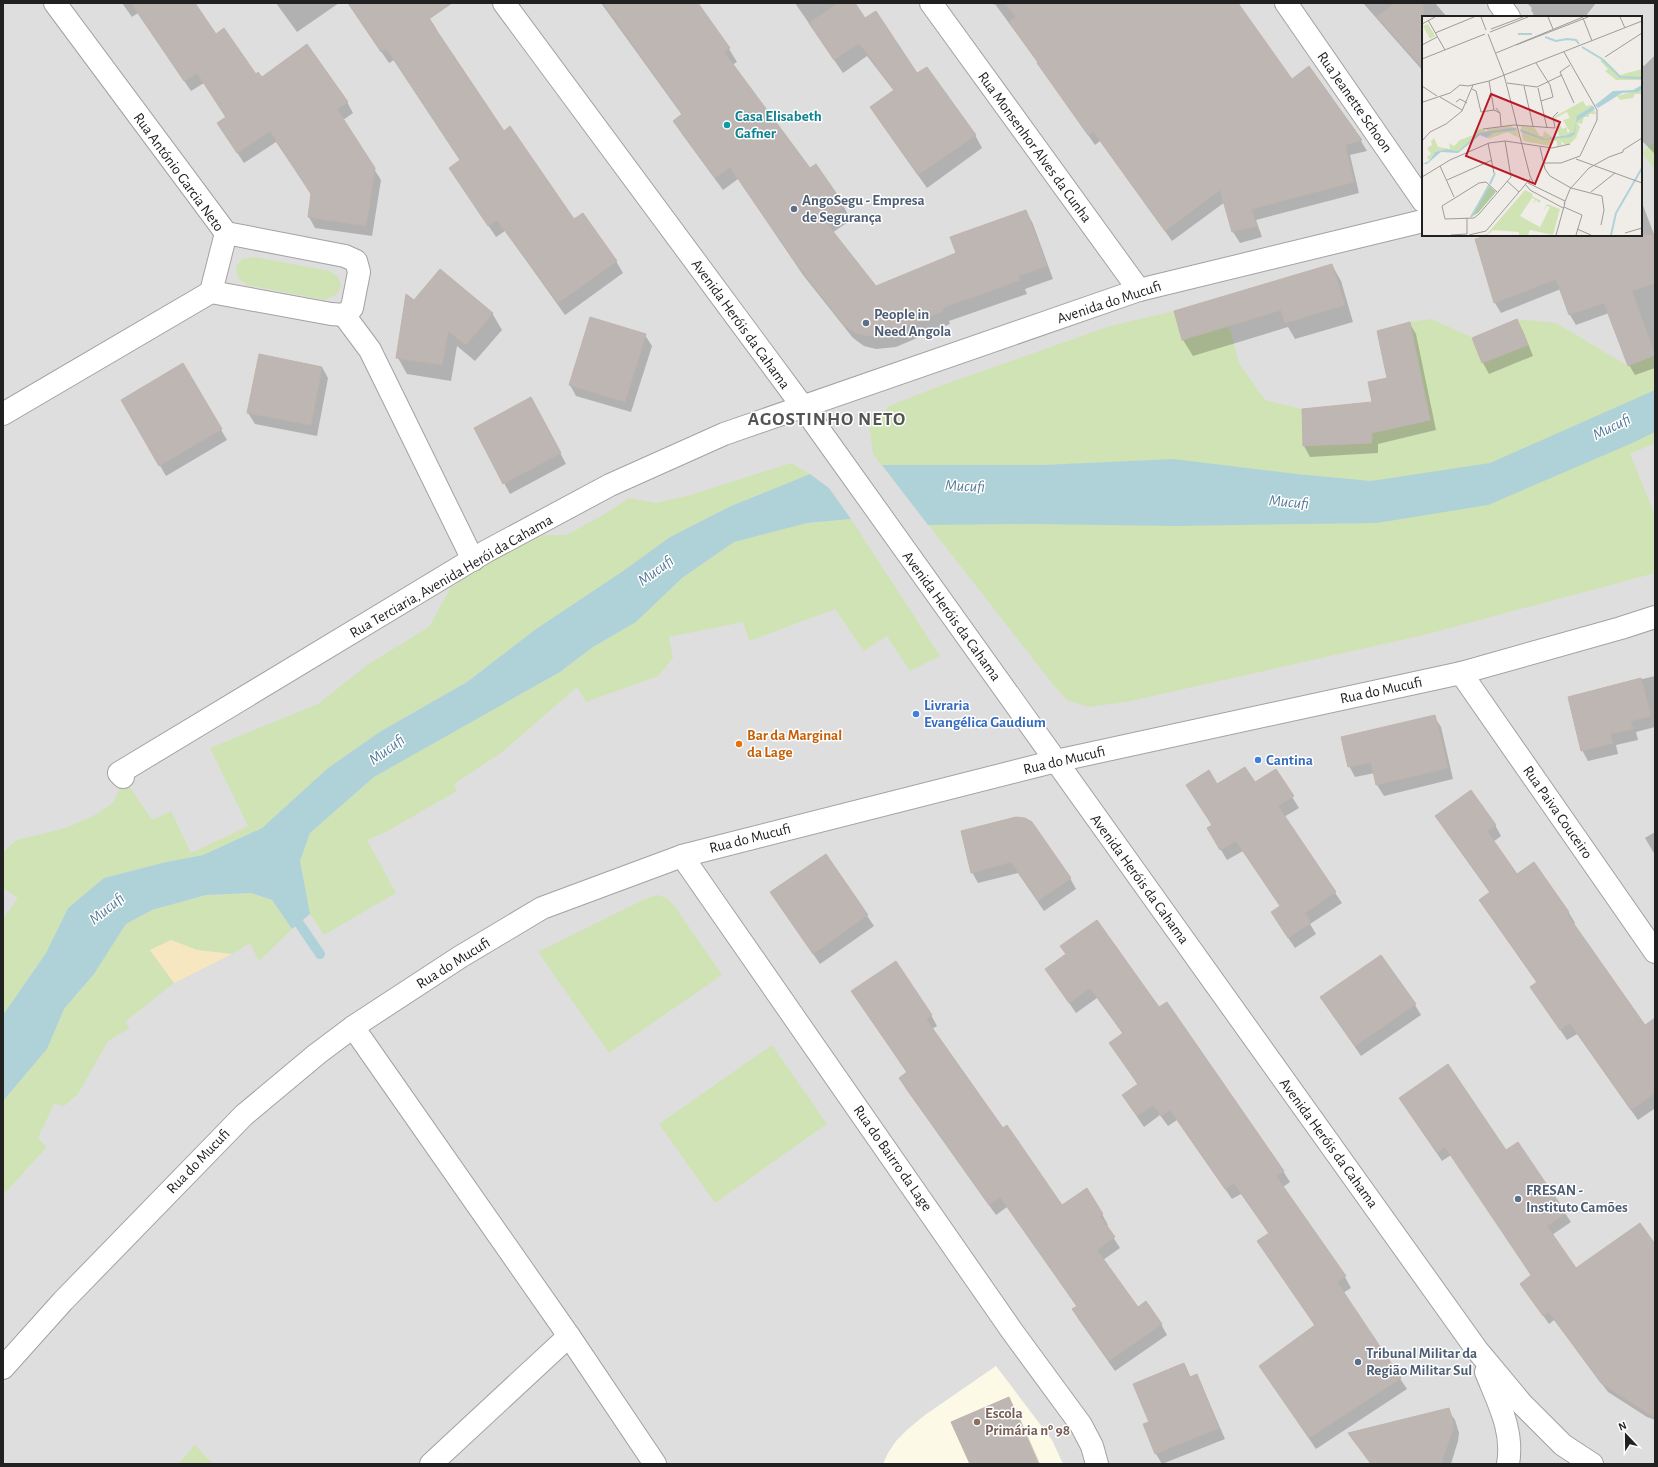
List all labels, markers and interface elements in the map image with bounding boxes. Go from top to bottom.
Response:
inset map [1422,16,1642,236]
street label: Rua Jeanette Schoon [1314,49,1395,155]
street label: Rua Monsenhor Alves da Cunha [975,69,1094,225]
place label: Casa Elisabeth Gafner [735,109,822,141]
street label: Rua António Garcia Neto [131,110,227,234]
marker: Casa Elisabeth Gafner [722,120,732,130]
place label: AngoSegu - Empresa de Segurança [802,193,925,225]
marker: AngoSegu - Empresa de Segurança [789,204,799,214]
street label: Avenida Heróis da Cahama [689,257,793,392]
street label: Avenida do Mucufi [1055,279,1163,326]
place label: People in Need Angola [874,307,951,339]
marker: People in Need Angola [861,318,871,328]
district label: AGOSTINHO NETO [748,410,906,429]
water label: Mucufi [1590,411,1633,443]
water label: Mucufi [945,477,985,495]
water label: Mucufi [1268,492,1310,512]
street label: Rua Terciaria, Avenida Herói da Cahama [347,512,555,641]
street label: Avenida Heróis da Cahama [900,549,1004,684]
water label: Mucufi [635,553,677,589]
street label: Rua do Mucufi [1339,674,1423,707]
place label: Livraria Evangélica Gaudium [924,698,1046,730]
marker: Livraria Evangélica Gaudium [911,709,921,719]
place label: Bar da Marginal da Lage [747,728,842,760]
water label: Mucufi [366,732,408,768]
marker: Bar da Marginal da Lage [734,739,744,749]
street label: Rua do Mucufi [1022,744,1106,777]
place label: Cantina [1266,753,1313,768]
marker: Cantina [1253,755,1263,765]
street label: Rua Paiva Couceiro [1520,763,1595,861]
street label: Avenida Heróis da Cahama [1088,812,1192,947]
street label: Rua do Mucufi [708,821,792,856]
water label: Mucufi [86,890,127,928]
street label: Rua do Mucufi [414,935,493,992]
street label: Avenida Heróis da Cahama [1277,1076,1381,1211]
street label: Rua do Bairro da Lage [850,1103,935,1214]
street label: Rua do Mucufi [164,1126,233,1197]
place label: FRESAN - Instituto Camões [1526,1183,1628,1215]
marker: FRESAN - Instituto Camões [1513,1194,1523,1204]
place label: Tribunal Militar da Região Militar Sul [1366,1346,1477,1378]
marker: Tribunal Militar da Região Militar Sul [1353,1357,1363,1367]
place label: Escola Primária nº 98 [985,1406,1070,1438]
north arrow [1606,1415,1646,1455]
marker: Escola Primária nº 98 [972,1417,982,1427]
text: N [1617,1420,1628,1433]

